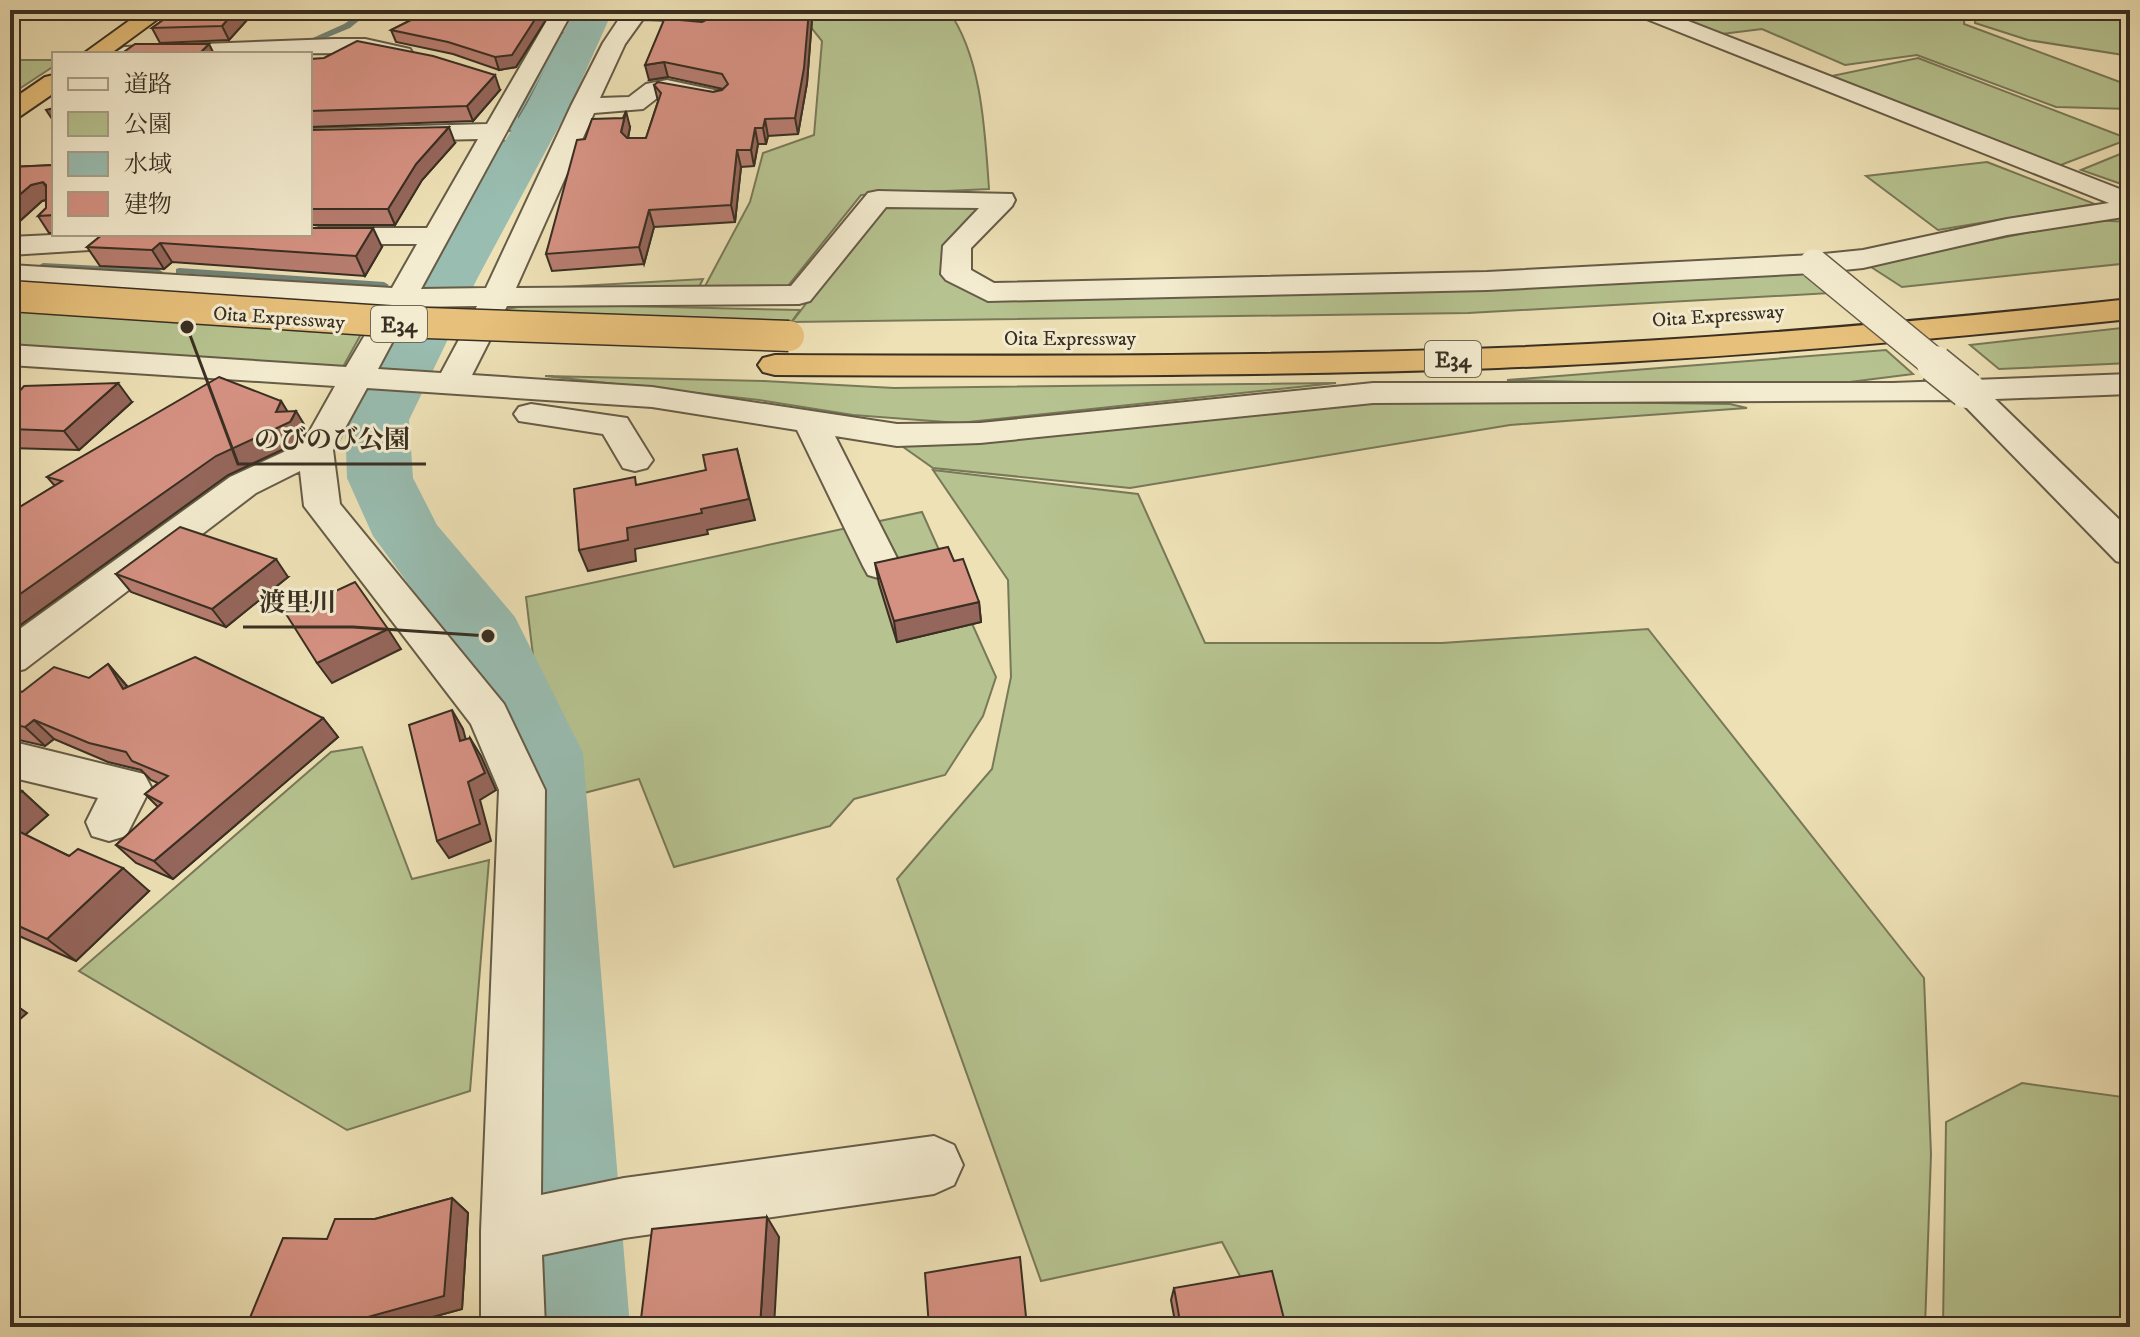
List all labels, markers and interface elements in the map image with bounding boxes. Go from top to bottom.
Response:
legend [52,52,312,236]
text: 道路 [124,70,172,100]
text: 公園 [124,110,172,140]
text: 水域 [124,150,172,180]
text: 建物 [124,190,172,220]
street label: Oita Expressway [1651,299,1785,334]
street label: Oita Expressway [212,301,346,336]
road number: E34 [371,306,427,342]
street label: Oita Expressway [1004,327,1137,352]
road number: E34 [1425,341,1481,377]
callout: のびのび公園 [238,414,426,464]
text: のびのび公園 [254,424,410,457]
callout: 渡里川 [243,577,353,627]
text: 渡里川 [259,587,337,620]

